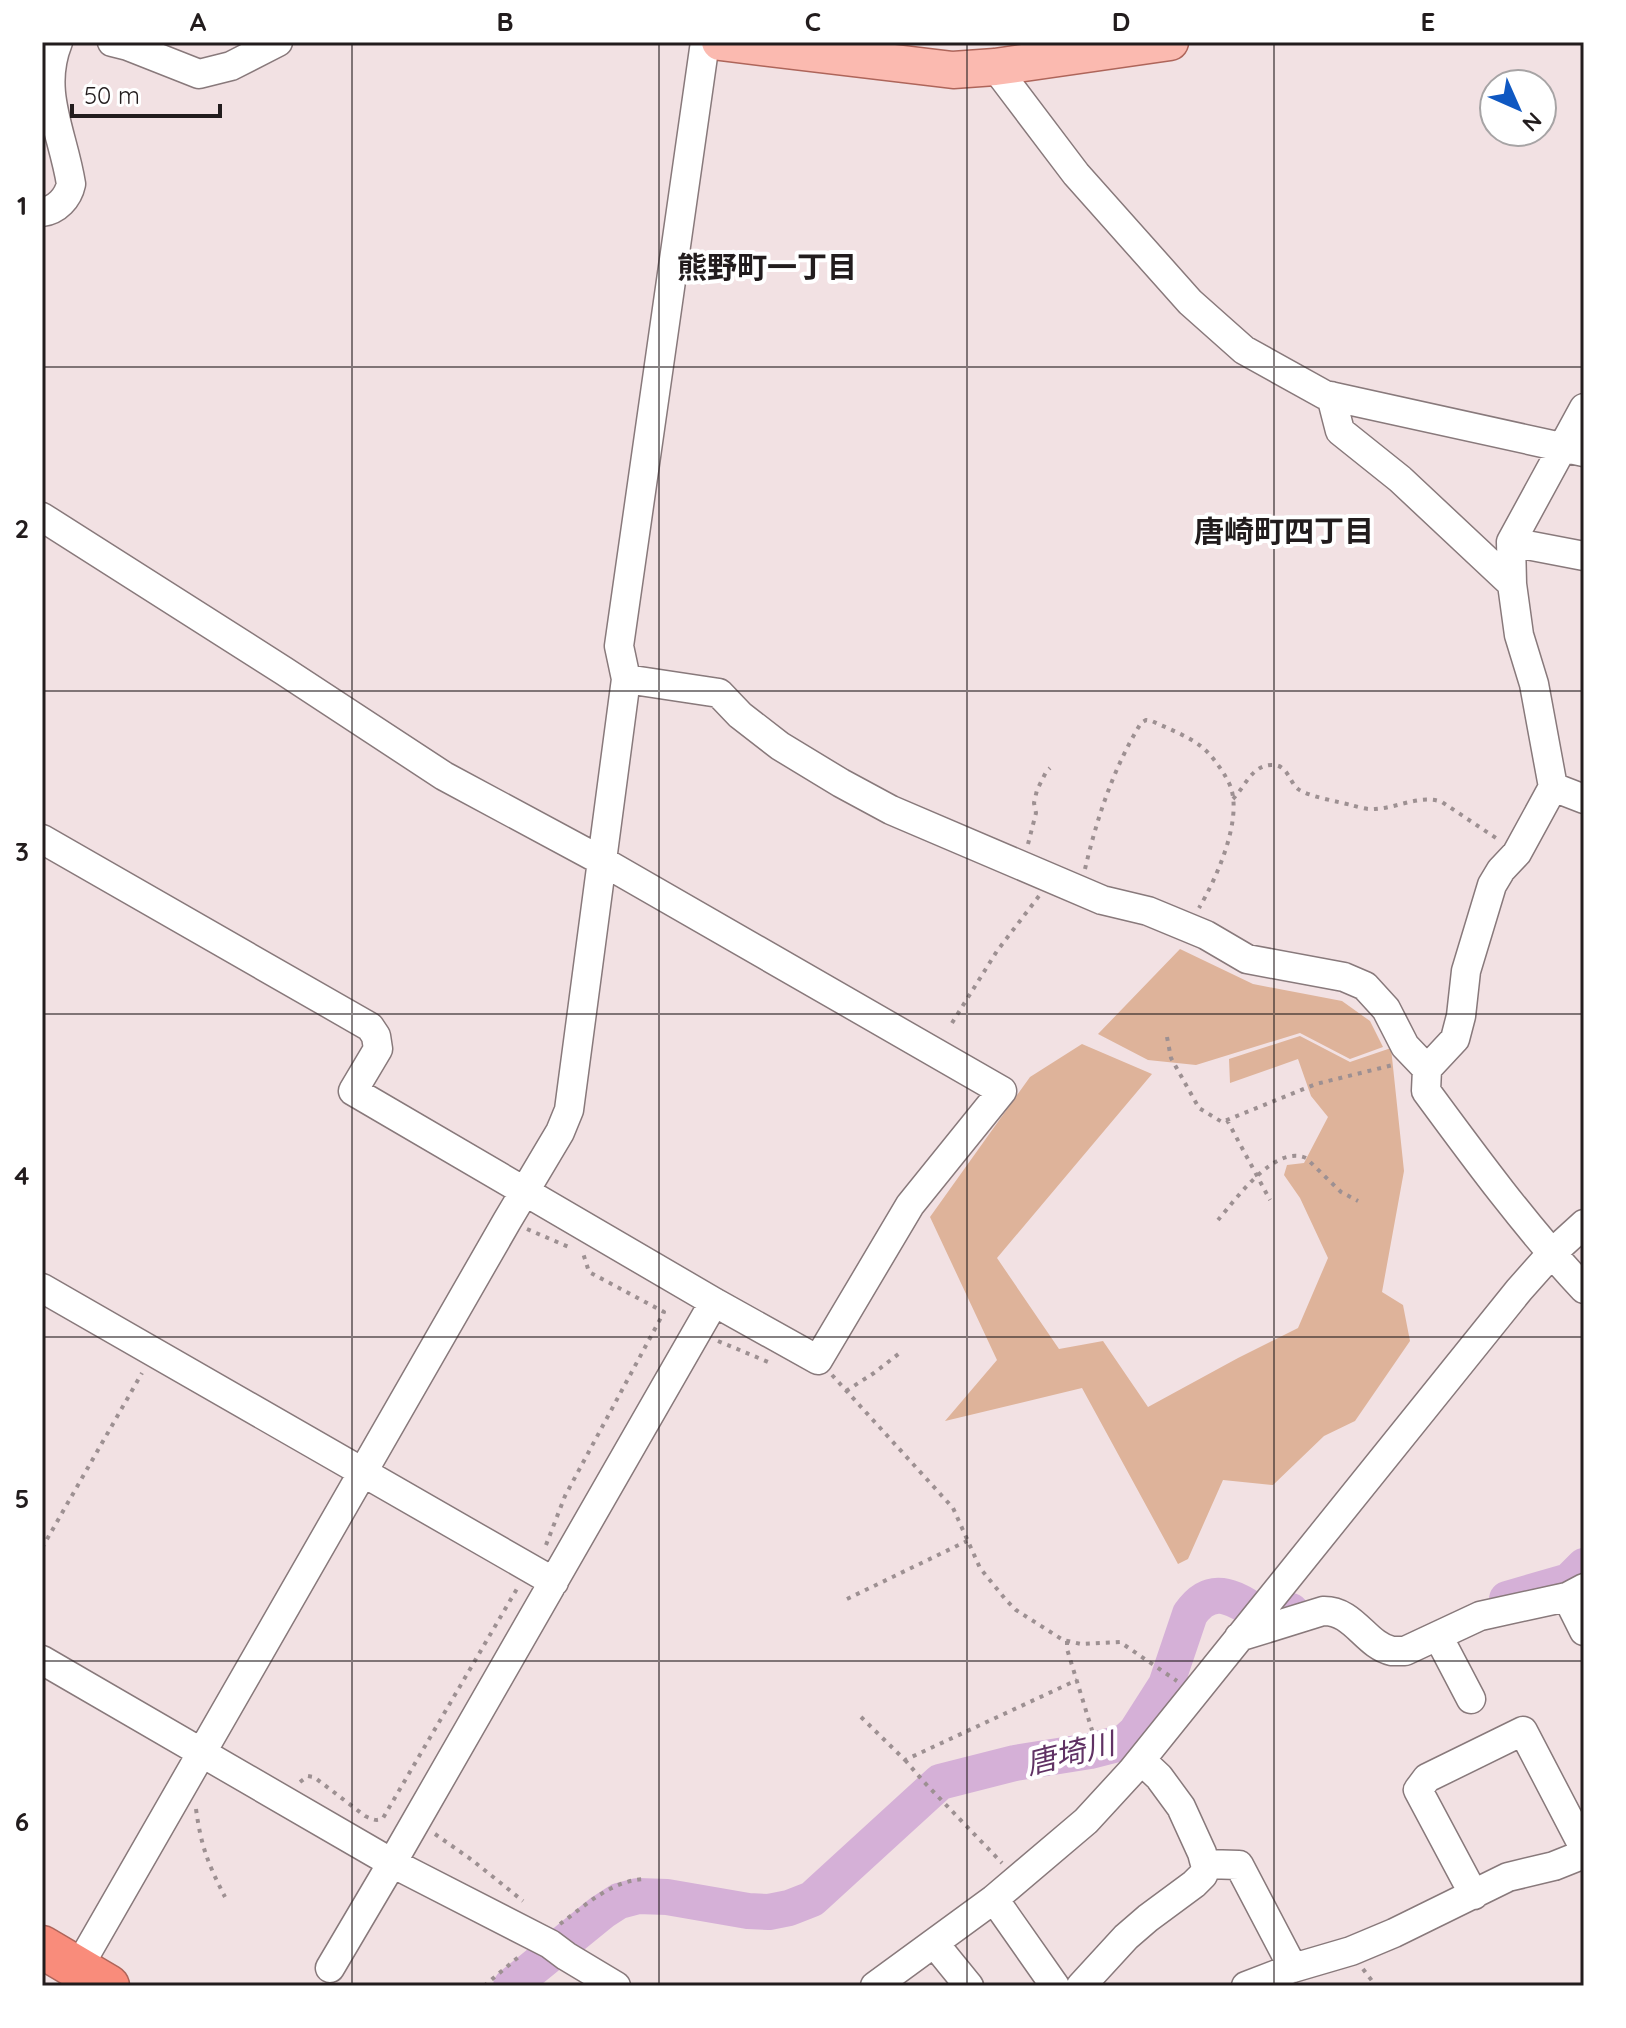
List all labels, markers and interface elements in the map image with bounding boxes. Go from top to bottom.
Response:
text: A [190,5,207,38]
text: B [496,5,514,38]
text: C [805,5,821,38]
text: D [1112,5,1130,38]
text: E [1421,5,1435,38]
scale bar [72,68,220,118]
north arrow [1478,68,1558,148]
text: 50 m [84,80,140,110]
text: N [1517,107,1548,138]
text: 1 [17,189,27,222]
district label: 熊野町一丁目 [677,248,857,286]
text: 2 [15,512,29,545]
district label: 唐崎町四丁目 [1194,512,1374,550]
text: 3 [15,835,29,868]
text: 4 [14,1159,30,1192]
text: 5 [15,1482,29,1515]
water label: 唐埼川 [1022,1723,1121,1782]
text: 6 [15,1805,29,1838]

